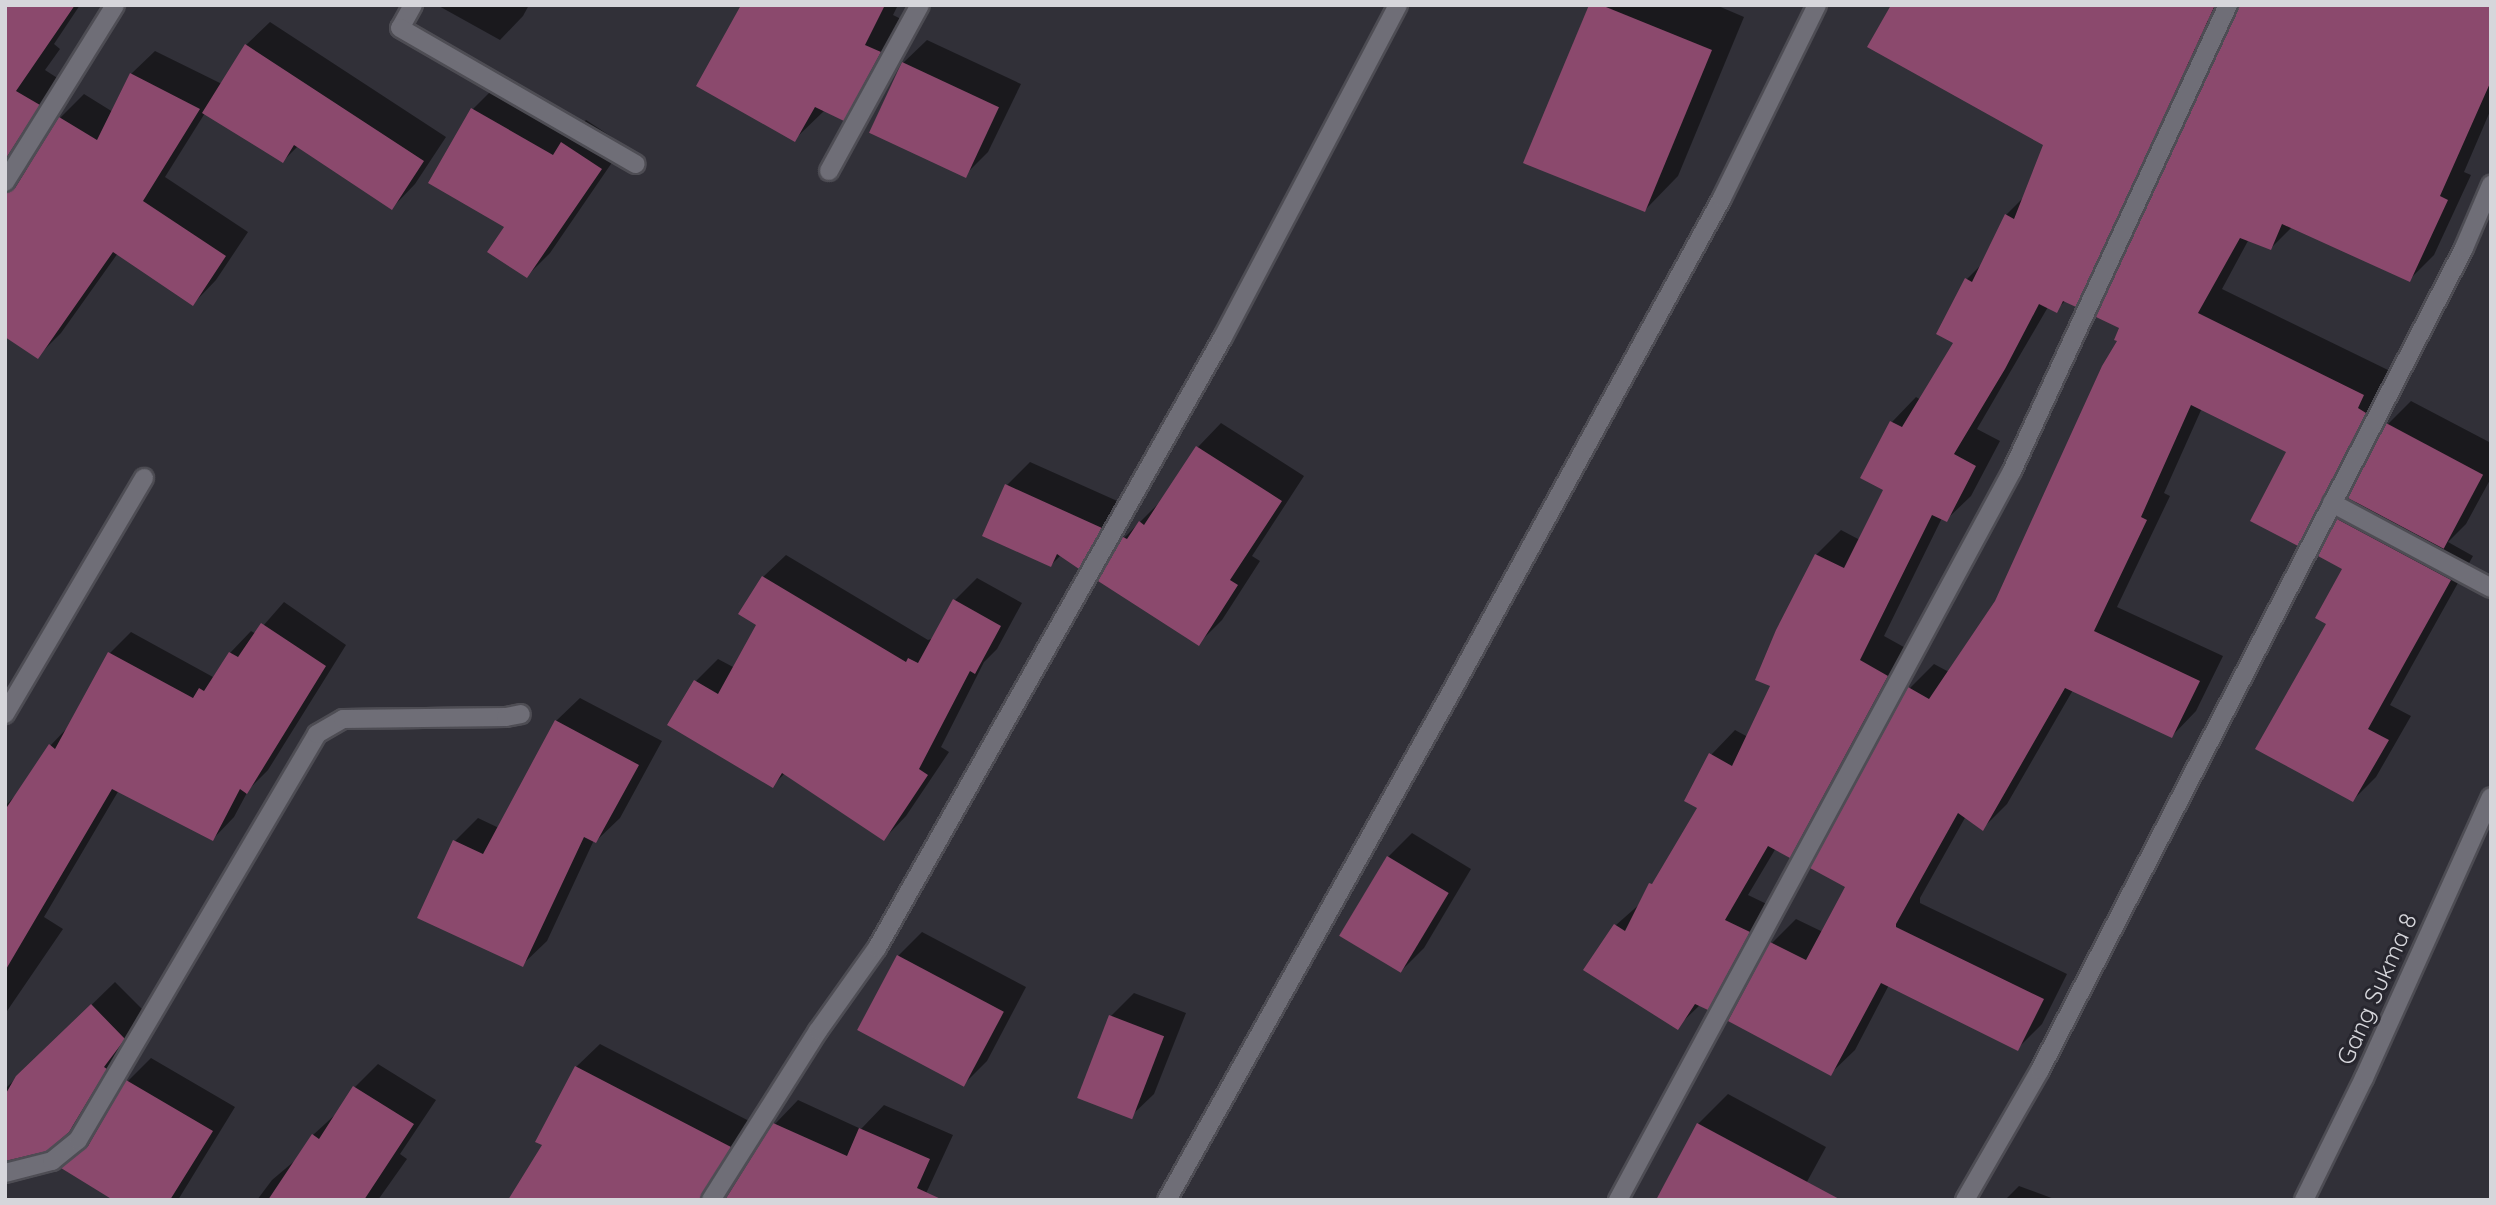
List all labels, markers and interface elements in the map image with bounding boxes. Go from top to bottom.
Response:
street label: Gang Sukma 8 [2331,909,2423,1069]

